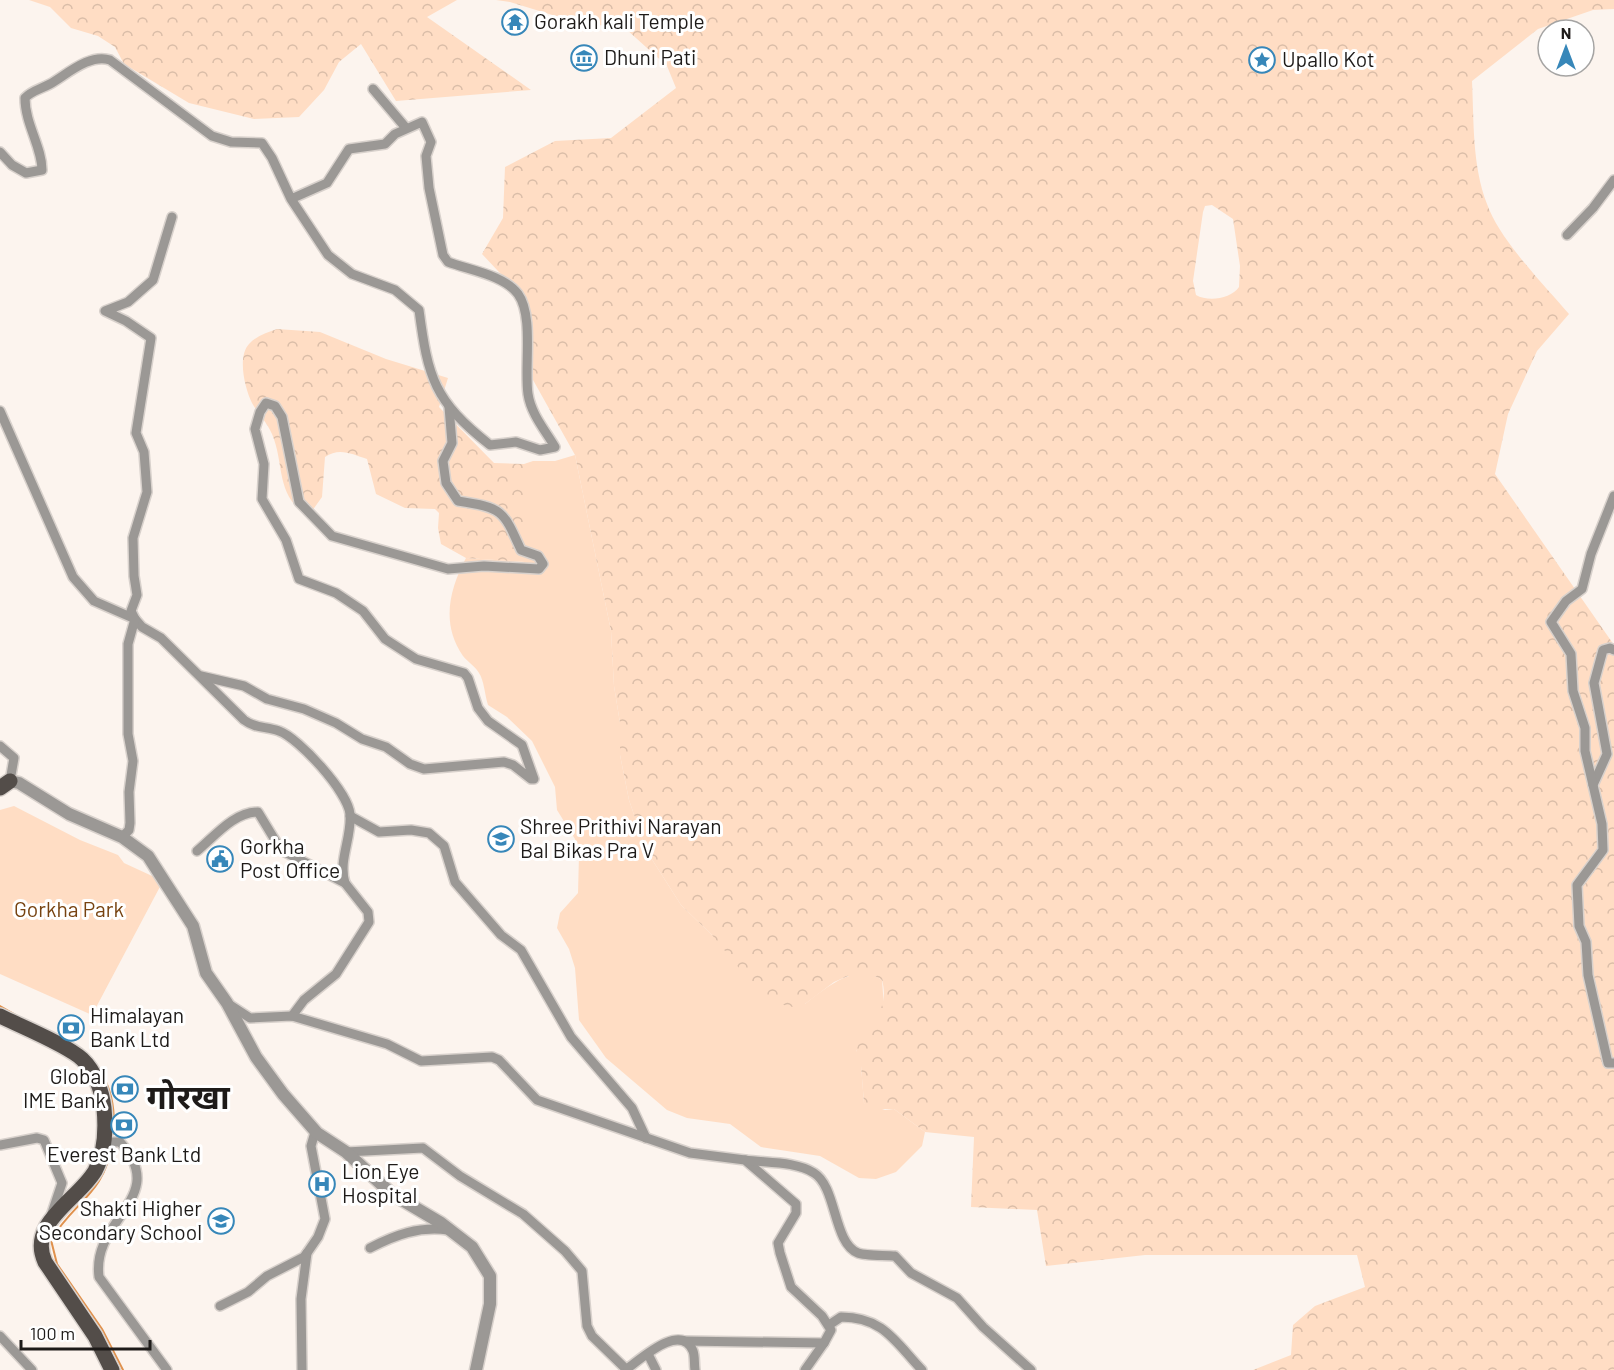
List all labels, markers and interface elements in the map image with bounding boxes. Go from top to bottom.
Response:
temple icon: Gorakh kali Temple [500,7,530,37]
place label: Gorakh kali Temple [534,8,705,33]
north arrow [1536,18,1596,78]
text: N [1561,23,1571,42]
museum icon: Dhuni Pati [569,43,599,73]
place label: Dhuni Pati [604,44,696,69]
place icon: Upallo Kot [1247,45,1277,75]
place label: Upallo Kot [1282,46,1375,71]
place label: Shree Prithivi Narayan Bal Bikas Pra V [520,813,722,862]
school or university icon: Shree Prithivi Narayan Bal Bikas Pra V [486,824,516,854]
place label: Gorkha Post Office [240,833,340,882]
public building icon: Gorkha Post Office [205,844,235,874]
park label: Gorkha Park [14,896,124,921]
place label: Himalayan Bank Ltd [90,1002,184,1051]
bank icon: Himalayan Bank Ltd [56,1013,86,1043]
place label: Global IME Bank [23,1063,106,1112]
bank icon: Global IME Bank [110,1074,140,1104]
district label: गोरखा [146,1076,231,1116]
bank icon: Everest Bank Ltd [109,1110,139,1140]
place label: Everest Bank Ltd [47,1141,201,1166]
place label: Lion Eye Hospital [342,1158,419,1207]
hospital icon: Lion Eye Hospital [307,1169,337,1199]
place label: Shakti Higher Secondary School [39,1195,202,1244]
school or university icon: Shakti Higher Secondary School [206,1206,236,1236]
scale bar [21,1313,150,1351]
text: 100 m [30,1322,75,1344]

